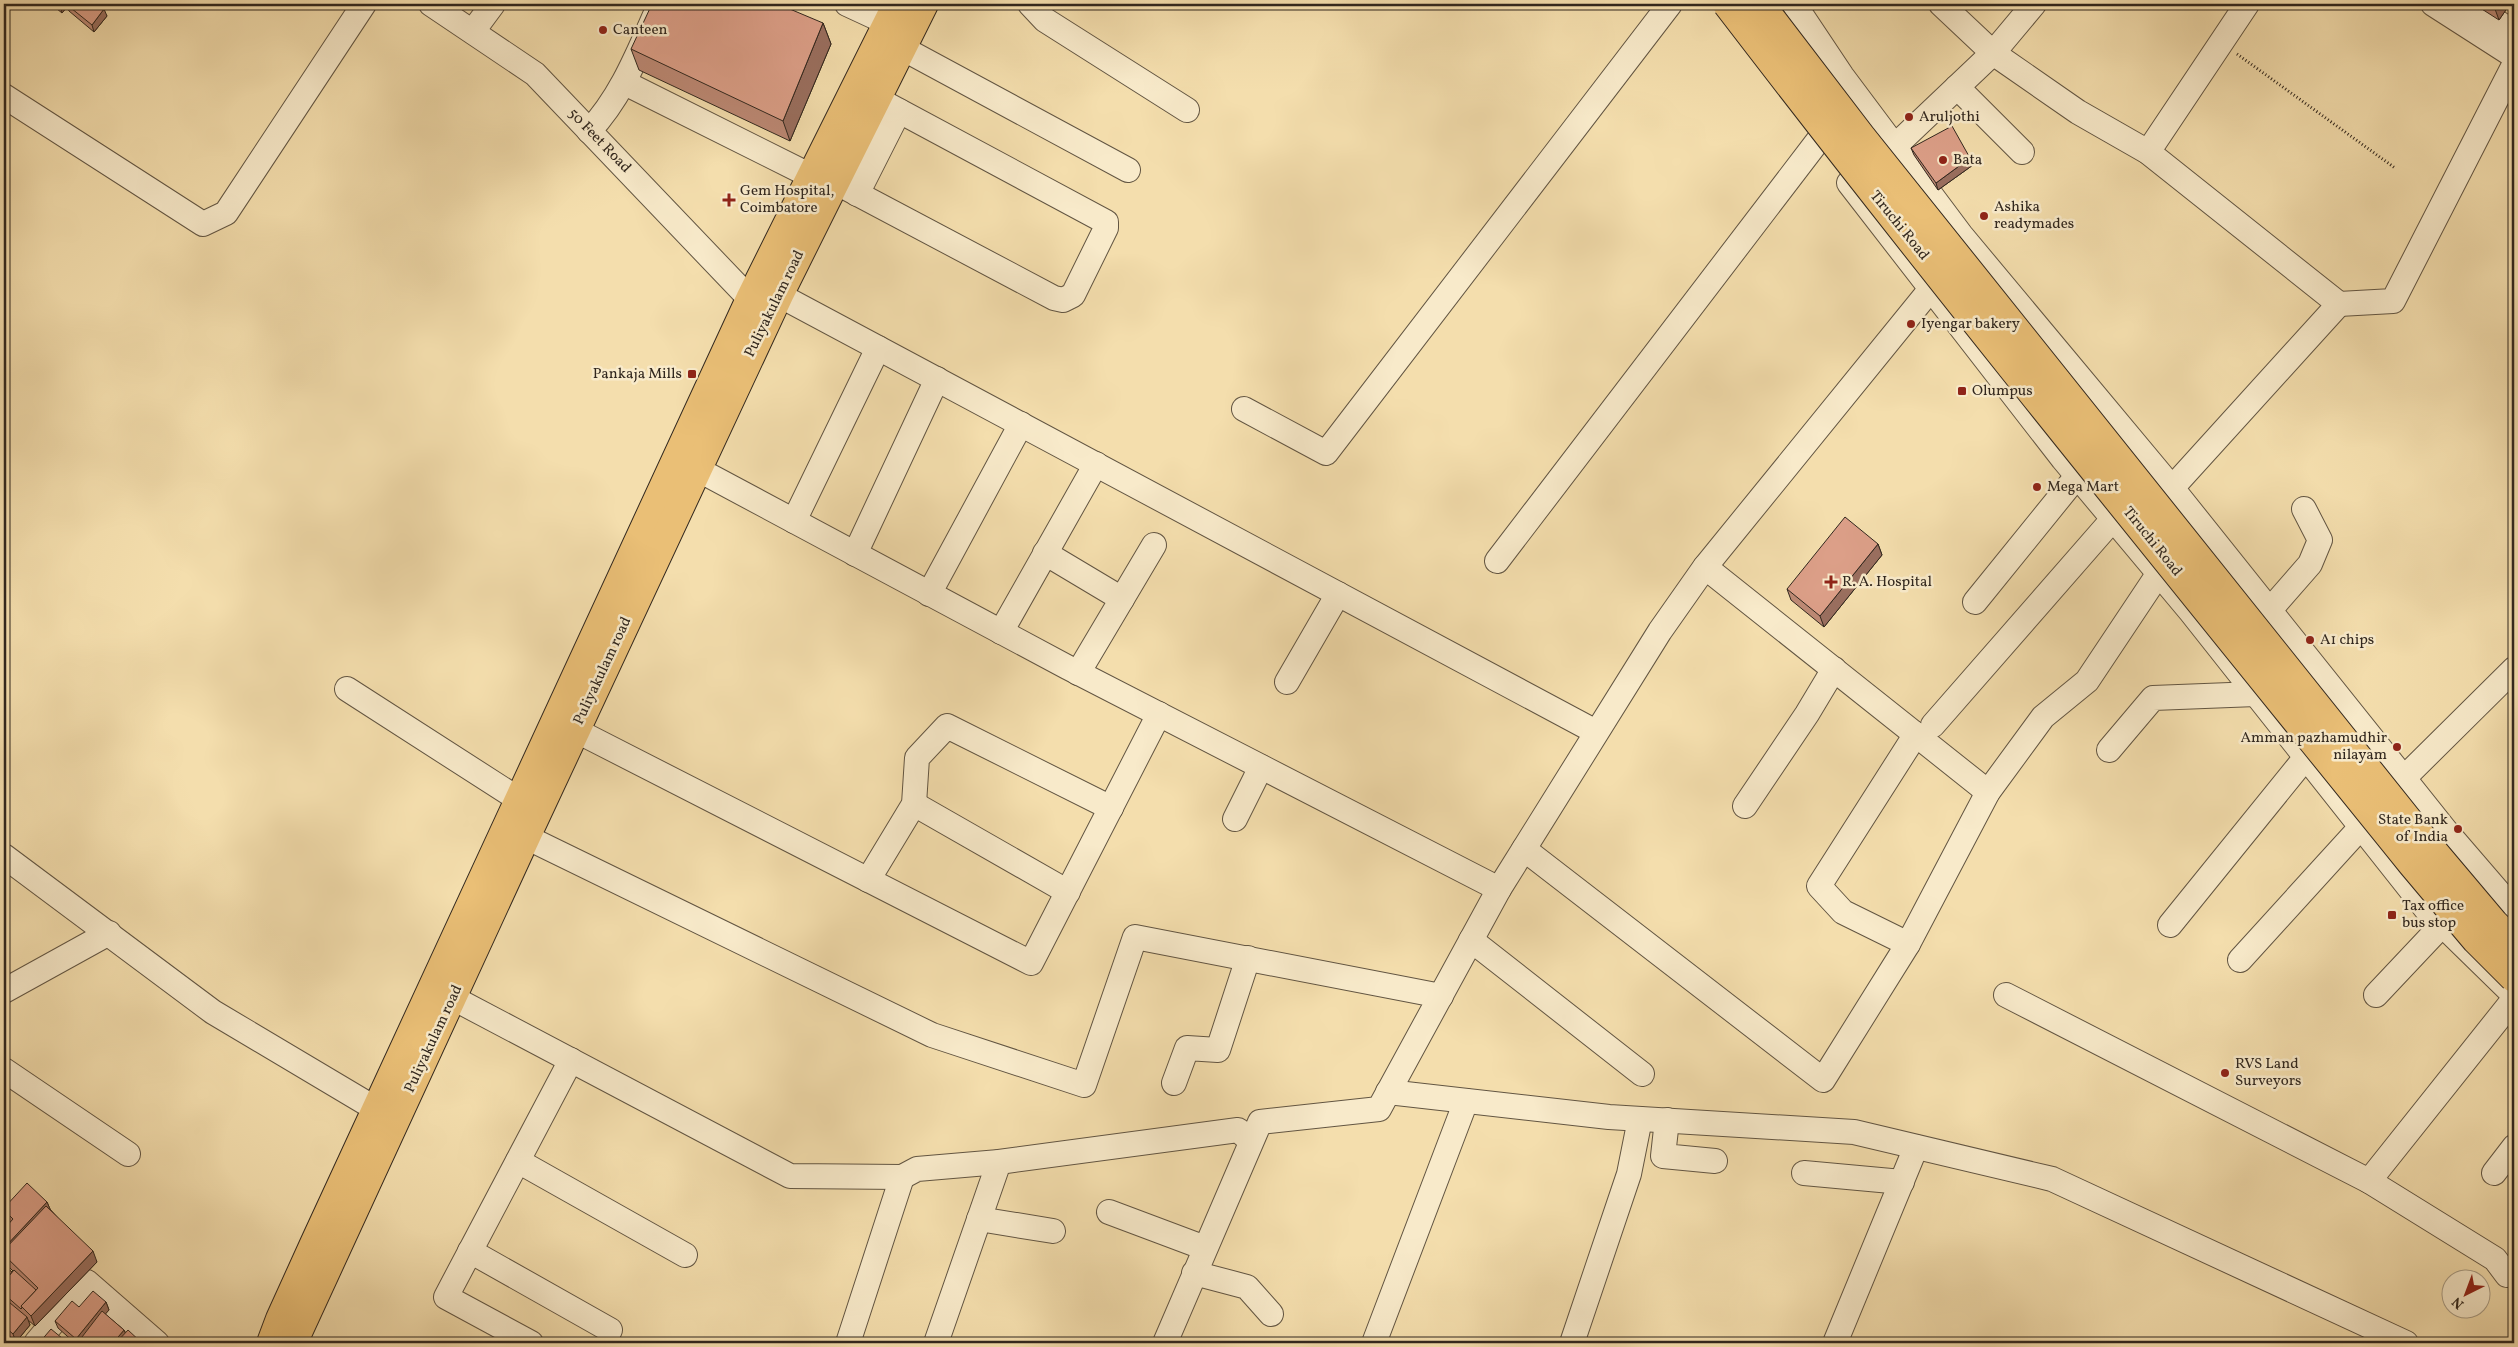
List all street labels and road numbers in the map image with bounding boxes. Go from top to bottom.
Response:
street label: 50 Feet Road [563,104,635,178]
street label: Tiruchi Road [1864,187,1934,265]
street label: Puliyakulam road [740,247,810,361]
street label: Tiruchi Road [2117,503,2187,581]
street label: Puliyakulam road [569,614,637,728]
street label: Puliyakulam road [400,982,468,1096]

